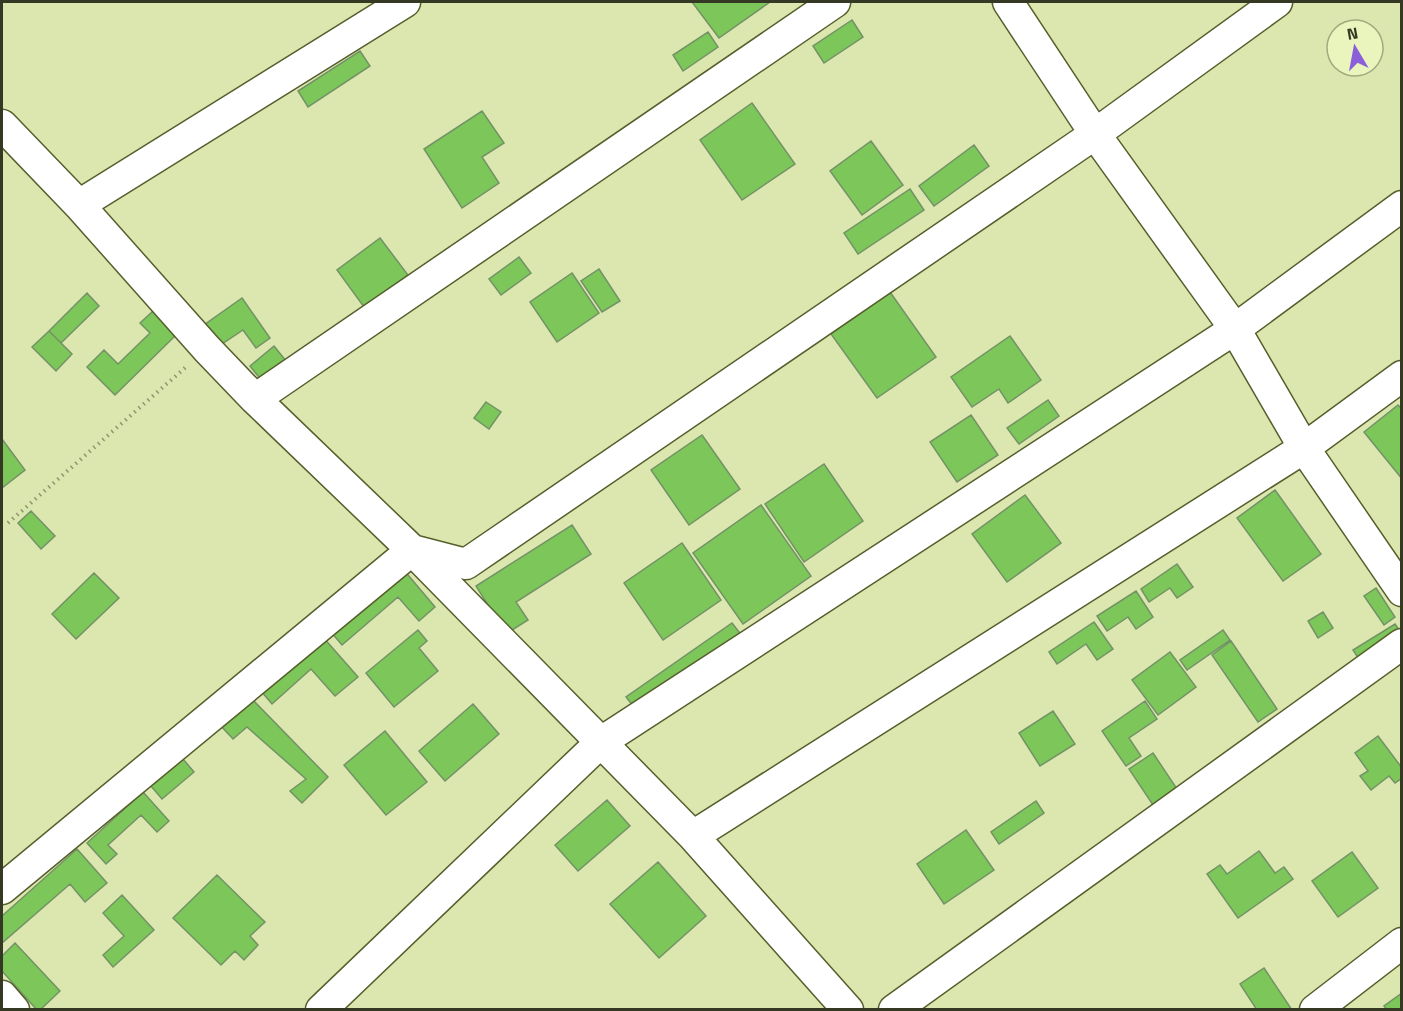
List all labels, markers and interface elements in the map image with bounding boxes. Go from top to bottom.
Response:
north arrow [1325,18,1385,78]
text: N [1345,20,1360,46]

